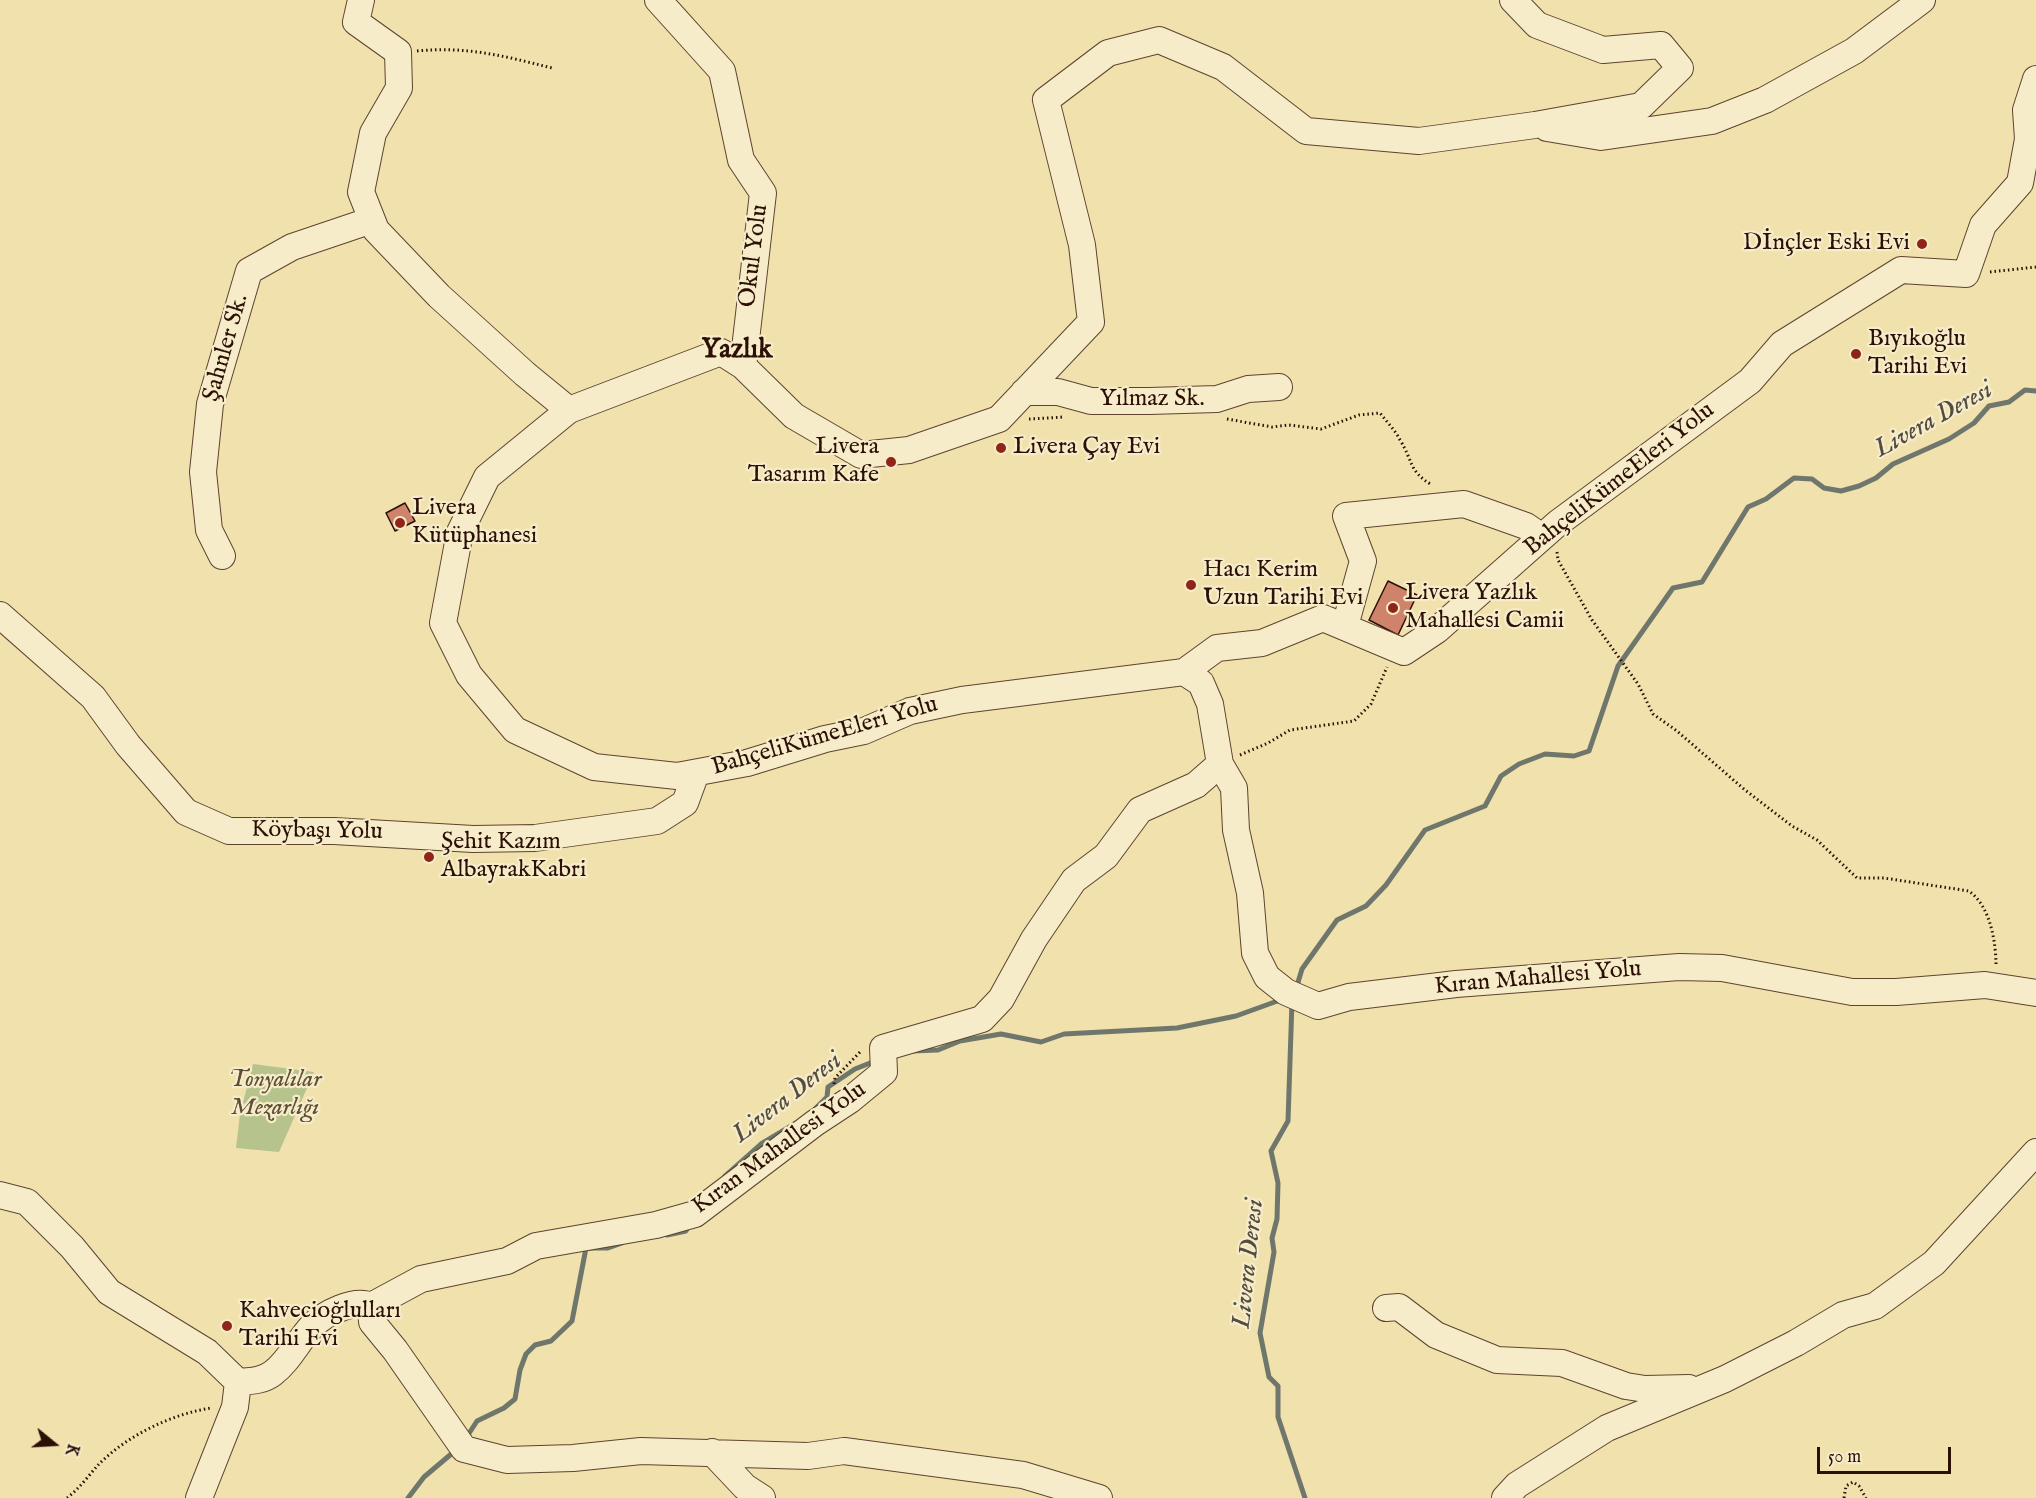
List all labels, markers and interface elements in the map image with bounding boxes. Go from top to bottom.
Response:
street label: Okul Yolu [734,203,776,309]
place label: Dİnçler Eski Evi [1743,230,1910,258]
marker: Dİnçler Eski Evi [1915,237,1929,251]
street label: Şahnler Sk. [198,291,256,405]
place label: Bıyıkoğlu Tarihi Evi [1868,326,1967,382]
district label: Yazlık [702,335,772,367]
marker: Bıyıkoğlu Tarihi Evi [1849,347,1863,361]
water label: Livera Deresi [1870,376,1998,466]
street label: Yılmaz Sk. [1099,386,1205,414]
street label: BahçeliKümeEleri Yolu [1519,397,1721,563]
place label: Livera Tasarım Kafe [748,434,879,490]
place label: Livera Çay Evi [1013,434,1160,462]
marker: Livera Çay Evi [994,441,1008,455]
marker: Livera Tasarım Kafe [884,455,898,469]
place label: Livera Kütüphanesi [412,495,537,551]
marker: Livera Kütüphanesi [393,516,407,530]
place label: Hacı Kerim Uzun Tarihi Evi [1203,557,1364,613]
marker: Hacı Kerim Uzun Tarihi Evi [1184,578,1198,592]
place label: Livera Yazlık Mahallesi Camii [1405,580,1564,636]
marker: Livera Yazlık Mahallesi Camii [1386,601,1400,615]
street label: BahçeliKümeEleri Yolu [709,691,941,783]
street label: Köybaşı Yolu [251,816,383,848]
place label: Şehit Kazım AlbayrakKabri [441,829,586,885]
marker: Şehit Kazım AlbayrakKabri [422,850,436,864]
street label: Kıran Mahallesi Yolu [1433,956,1643,1002]
water label: Livera Deresi [727,1047,849,1151]
park label: Tonyalılar Mezarlığı [229,1067,321,1123]
street label: Kıran Mahallesi Yolu [687,1076,873,1222]
water label: Livera Deresi [1228,1198,1272,1330]
place label: Kahvecioğlulları Tarihi Evi [239,1298,401,1354]
marker: Kahvecioğlulları Tarihi Evi [220,1319,234,1333]
north arrow [24,1414,84,1474]
scale bar [1820,1435,1954,1473]
text: K [60,1441,82,1458]
text: 50 m [1828,1446,1861,1469]

